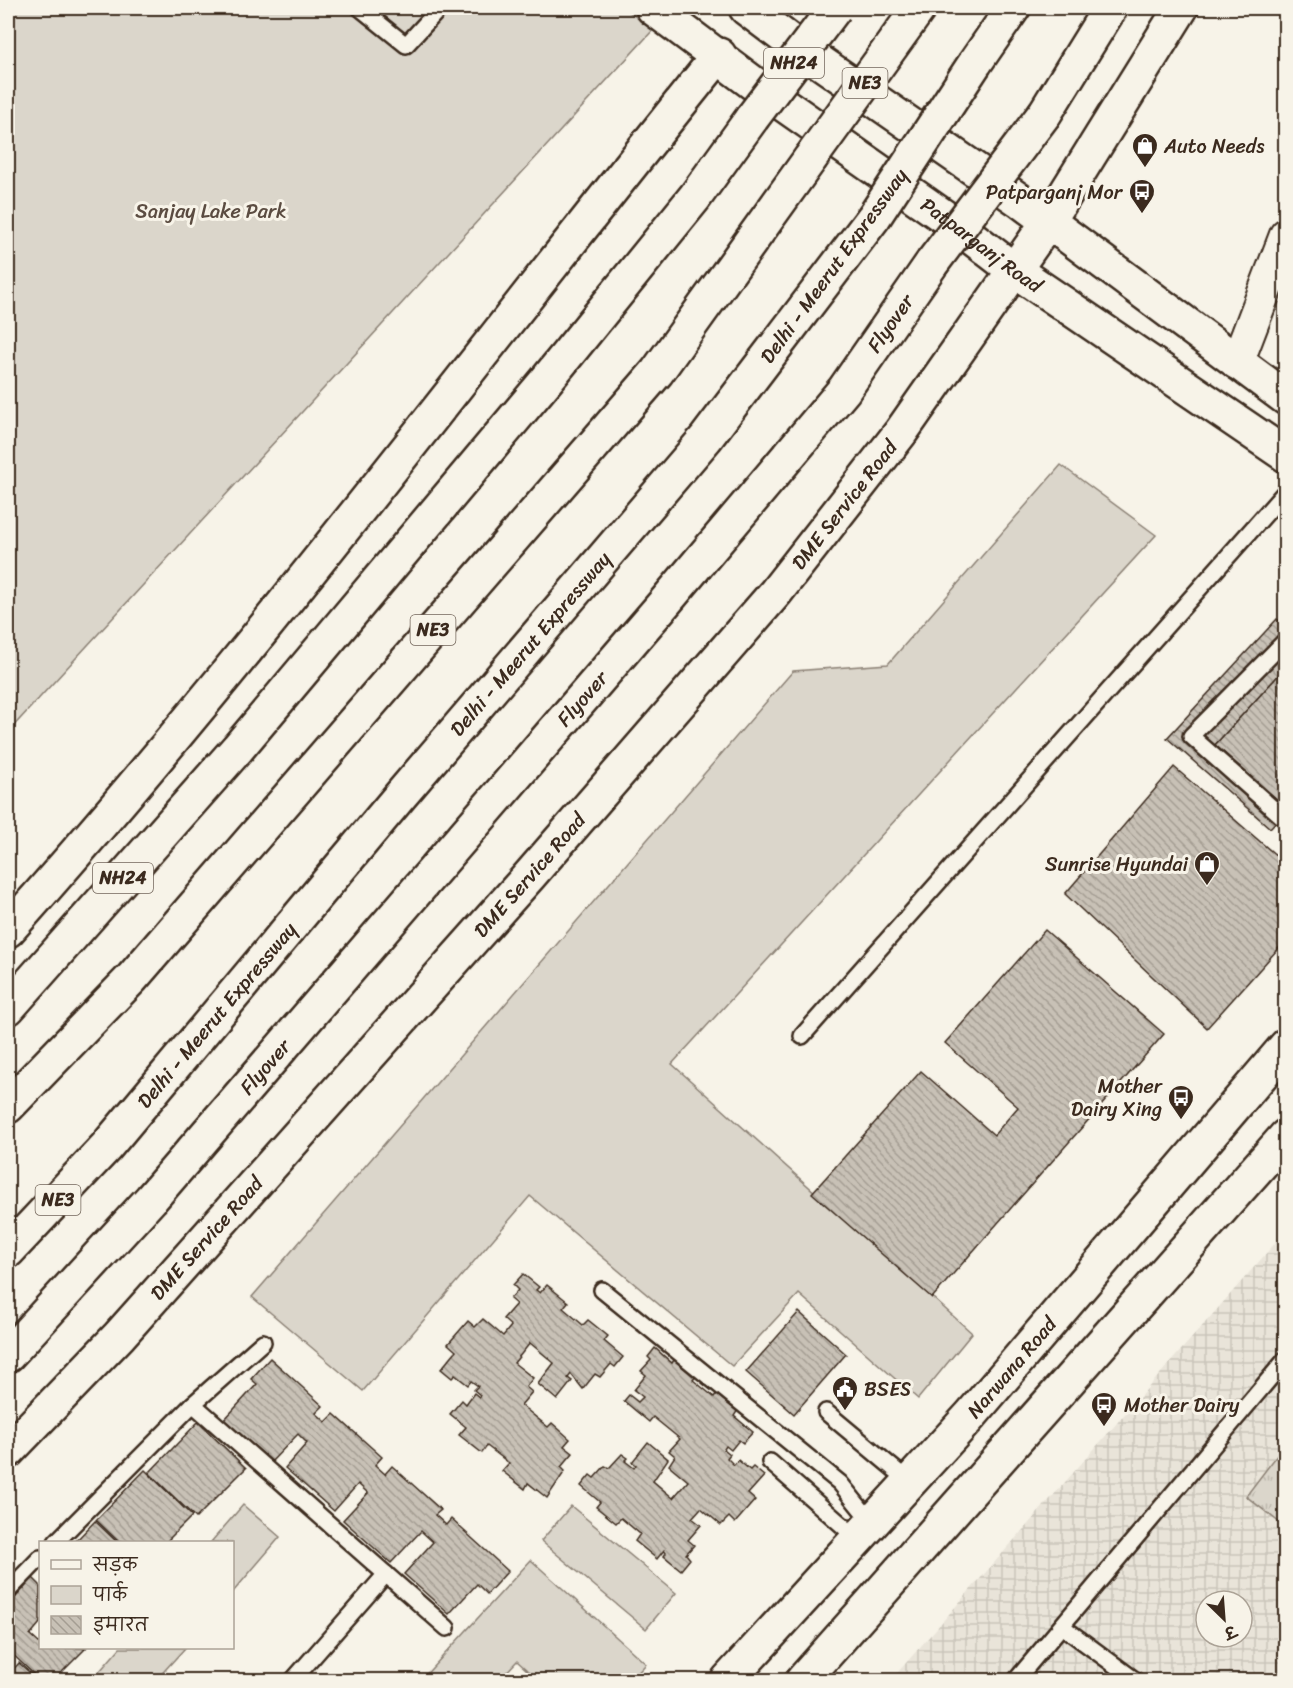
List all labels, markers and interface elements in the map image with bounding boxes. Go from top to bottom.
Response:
road number: NH24 [764,48,824,78]
road number: NE3 [842,68,888,98]
place label: Auto Needs [1163,129,1265,164]
shop icon: Auto Needs [1130,131,1160,169]
street label: Delhi - Meerut Expressway [751,160,918,371]
place label: Patparganj Mor [986,175,1124,210]
bus stop icon: Patparganj Mor [1127,177,1157,215]
street label: Patparganj Road [913,188,1051,303]
park label: Sanjay Lake Park [135,194,287,229]
street label: Flyover [857,285,924,360]
street label: DME Service Road [782,431,907,578]
street label: Delhi - Meerut Expressway [441,543,620,744]
road number: NE3 [410,615,456,645]
street label: Flyover [548,661,618,735]
street label: DME Service Road [464,803,595,946]
place label: Sunrise Hyundai [1045,847,1188,882]
shop icon: Sunrise Hyundai [1192,849,1222,887]
road number: NH24 [93,863,153,893]
street label: Delhi - Meerut Expressway [128,913,306,1116]
street label: Flyover [230,1029,300,1103]
place label: Mother Dairy Xing [1071,1069,1163,1127]
bus stop icon: Mother Dairy Xing [1166,1083,1196,1121]
street label: DME Service Road [141,1167,273,1308]
road number: NE3 [36,1185,80,1215]
street label: Narwana Road [958,1307,1066,1426]
place label: BSES [864,1372,911,1407]
public building icon: BSES [830,1374,860,1412]
place label: Mother Dairy [1124,1388,1240,1423]
bus stop icon: Mother Dairy [1089,1390,1119,1428]
legend [39,1541,234,1649]
text: सड़क [92,1549,138,1581]
text: पार्क [92,1579,128,1611]
north arrow [1194,1589,1254,1649]
text: इमारत [93,1609,149,1641]
text: उ [1218,1616,1243,1648]

